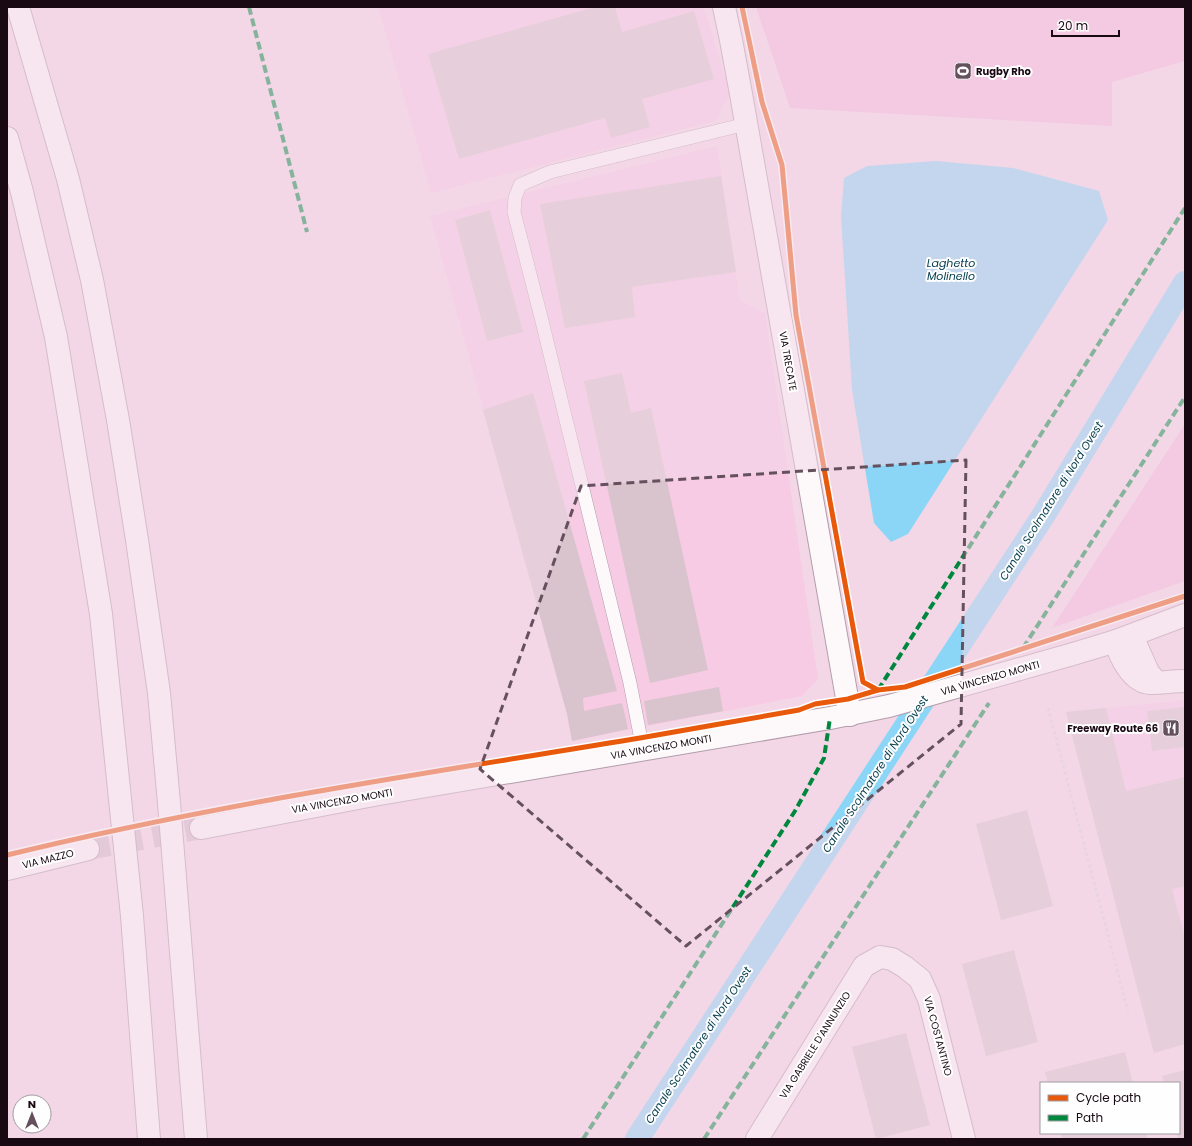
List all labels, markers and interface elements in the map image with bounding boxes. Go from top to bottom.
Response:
scale bar [1052,12,1119,38]
text: 20 m [1058,17,1088,34]
sports icon: Rugby Rho [953,61,973,81]
place label: Rugby Rho [976,64,1032,79]
water label: Laghetto Molinello [927,255,975,284]
street label: VIA TRECATE [775,330,801,392]
water label: Canale Scolmatore di Nord Ovest [995,418,1107,583]
street label: VIA VINCENZO MONTI [939,657,1041,699]
water label: Canale Scolmatore di Nord Ovest [818,691,932,856]
restaurant icon: Freeway Route 66 [1161,718,1181,738]
place label: Freeway Route 66 [1067,721,1158,736]
street label: VIA VINCENZO MONTI [609,731,713,763]
street label: VIA VINCENZO MONTI [290,785,394,817]
street label: VIA MAZZO [21,845,75,873]
water label: Canale Scolmatore di Nord Ovest [641,962,755,1127]
street label: VIA GABRIELE D'ANNUNZIO [776,988,854,1102]
street label: VIA COSTANTINO [920,994,956,1078]
legend [1040,1082,1180,1134]
text: Cycle path [1076,1089,1141,1106]
north arrow [12,1094,52,1134]
text: N [28,1096,36,1112]
text: Path [1076,1109,1103,1126]

